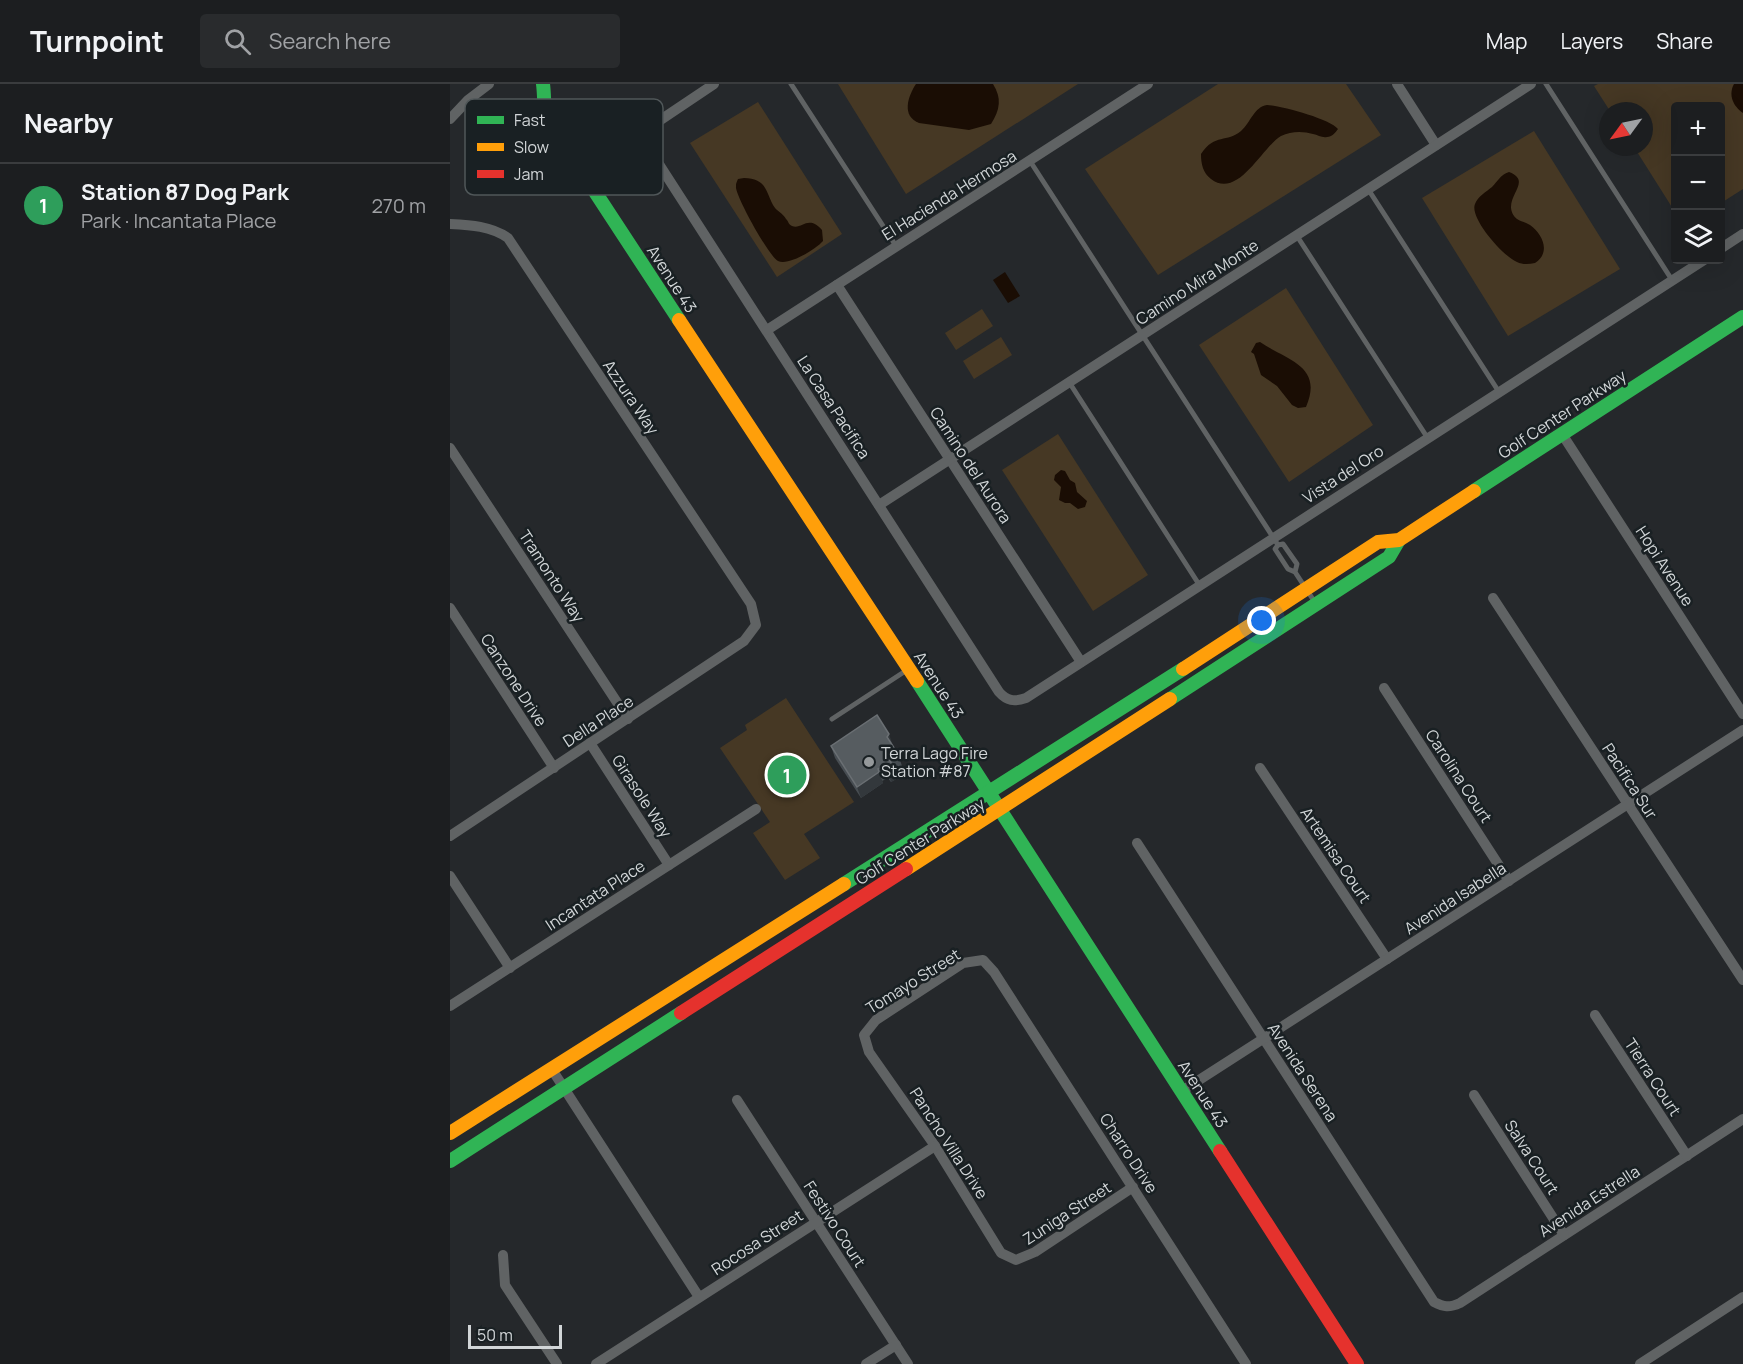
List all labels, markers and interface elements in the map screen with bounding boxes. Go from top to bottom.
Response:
search box [200,14,620,68]
text: Turnpoint [30,22,164,60]
icon: search [221,25,254,58]
text: Search here [269,26,391,56]
text: Map [1486,27,1527,55]
text: Layers [1560,27,1623,55]
text: Share [1656,27,1713,55]
legend [465,99,663,195]
north arrow [1599,102,1653,156]
map controls [1671,102,1725,264]
button: + [1671,102,1725,156]
text: Nearby [24,105,113,141]
text: Fast [514,109,545,131]
text: Slow [514,136,549,158]
street label: El Hacienda Hermosa [878,145,1020,245]
button: − [1671,156,1725,210]
text: Jam [514,163,544,185]
text: Station 87 Dog Park [81,177,289,207]
text: 1 [39,192,48,219]
text: 270 m [371,192,426,219]
text: Park · Incantata Place [81,207,276,234]
button: layers [1671,210,1725,264]
street label: Camino Mira Monte [1131,234,1263,330]
street label: Avenue 43 [642,241,702,317]
street label: La Casa Pacifica [792,351,876,463]
street label: Azzura Way [598,356,664,439]
street label: Golf Center Parkway [1494,364,1631,464]
street label: Camino del Aurora [925,403,1017,527]
street label: Vista del Oro [1298,440,1388,508]
street label: Hopi Avenue [1631,522,1699,610]
street label: Tramonto Way [514,526,590,627]
your location [1247,606,1276,635]
street label: Canzone Drive [476,629,552,731]
street label: Avenue 43 [909,647,969,723]
street label: Della Place [558,690,638,752]
street label: Carolina Court [1421,725,1497,827]
street label: Pacifica Sur [1597,739,1663,823]
place label: Terra Lago Fire Station #87 [881,742,988,782]
street label: Girasole Way [607,750,677,842]
pin: 1 [768,752,806,798]
marker: Terra Lago Fire Station #87 [862,755,876,769]
street label: Golf Center Parkway [851,792,989,890]
street label: Artemisa Court [1296,803,1376,907]
street label: Incantata Place [541,855,649,935]
street label: Avenida Isabella [1400,857,1510,939]
street label: Tomayo Street [862,943,964,1019]
street label: Avenida Serena [1263,1018,1343,1126]
street label: Tierra Court [1620,1034,1686,1120]
street label: Avenue 43 [1173,1056,1233,1132]
street label: Pancho Villa Drive [905,1083,993,1203]
street label: Charro Drive [1095,1109,1163,1197]
street label: Salva Court [1500,1115,1564,1199]
street label: Avenida Estrella [1534,1160,1644,1242]
street label: Zuniga Street [1019,1176,1115,1250]
street label: Festivo Court [799,1177,871,1271]
street label: Rocosa Street [707,1204,807,1280]
scale bar [468,1322,562,1350]
text: 50 m [477,1324,513,1346]

